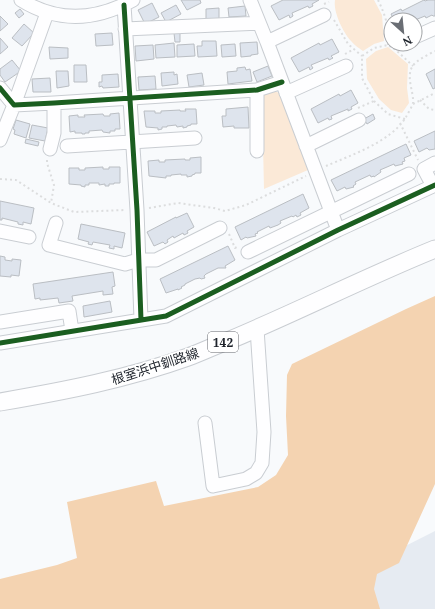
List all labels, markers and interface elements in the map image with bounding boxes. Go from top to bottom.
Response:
north arrow [383,12,423,52]
text: N [400,33,415,50]
road number: 142 [208,332,238,352]
street label: 根室浜中釧路線 [109,343,201,389]

